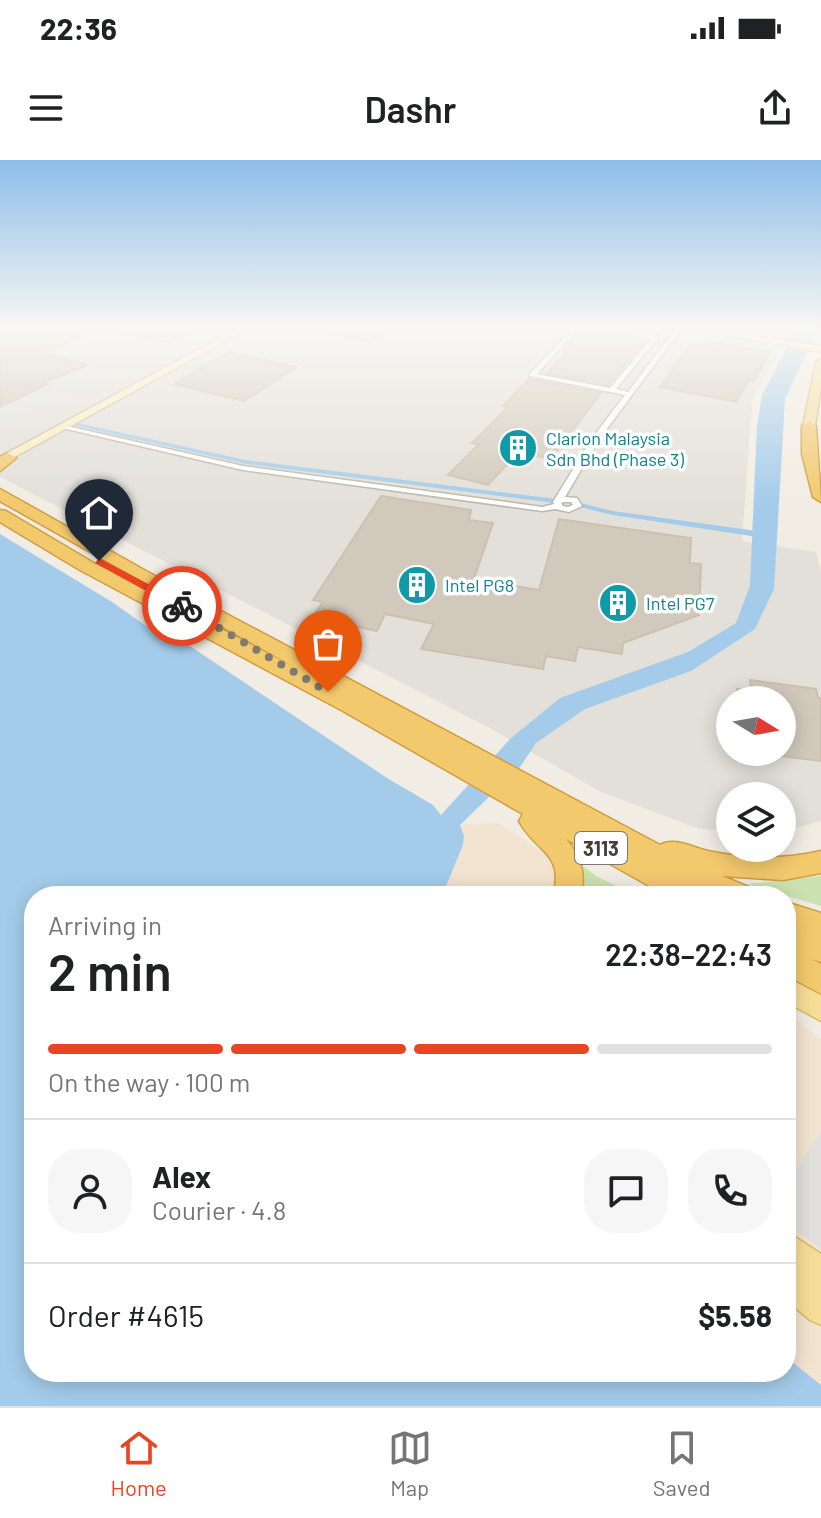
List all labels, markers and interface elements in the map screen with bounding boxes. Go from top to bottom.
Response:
text: 22:36 [40,10,117,46]
icon: menu [24,86,68,130]
icon: share [753,86,797,130]
text: Dashr [365,87,456,130]
building icon: Clarion Malaysia Sdn Bhd (Phase 3) [497,427,539,469]
place label: Clarion Malaysia Sdn Bhd (Phase 3) [546,427,684,470]
pin [65,479,133,561]
icon: home [77,491,121,535]
building icon: Intel PG8 [396,564,438,606]
courier [142,566,222,646]
place label: Intel PG8 [445,574,514,596]
building icon: Intel PG7 [597,582,639,624]
icon: bike [160,584,204,628]
place label: Intel PG7 [646,592,715,614]
pin [294,610,362,692]
icon: bag [306,622,350,666]
north arrow [716,686,796,766]
map controls [716,686,796,862]
button: layers [716,782,796,862]
road number: 3113 [575,832,627,864]
text: Arriving in [48,909,162,940]
text: 22:38–22:43 [605,936,772,972]
text: 2 min [48,939,172,1001]
text: On the way · 100 m [48,1066,250,1097]
button: person [48,1149,132,1233]
button: chat [584,1149,668,1233]
button: phone [688,1149,772,1233]
text: Alex [152,1158,211,1194]
text: Courier · 4.8 [152,1194,286,1225]
text: Order #4615 [48,1297,204,1333]
text: $5.58 [698,1297,772,1333]
tab: Home [111,1426,167,1500]
tab: Map [388,1426,432,1500]
tab: Saved [653,1426,710,1500]

